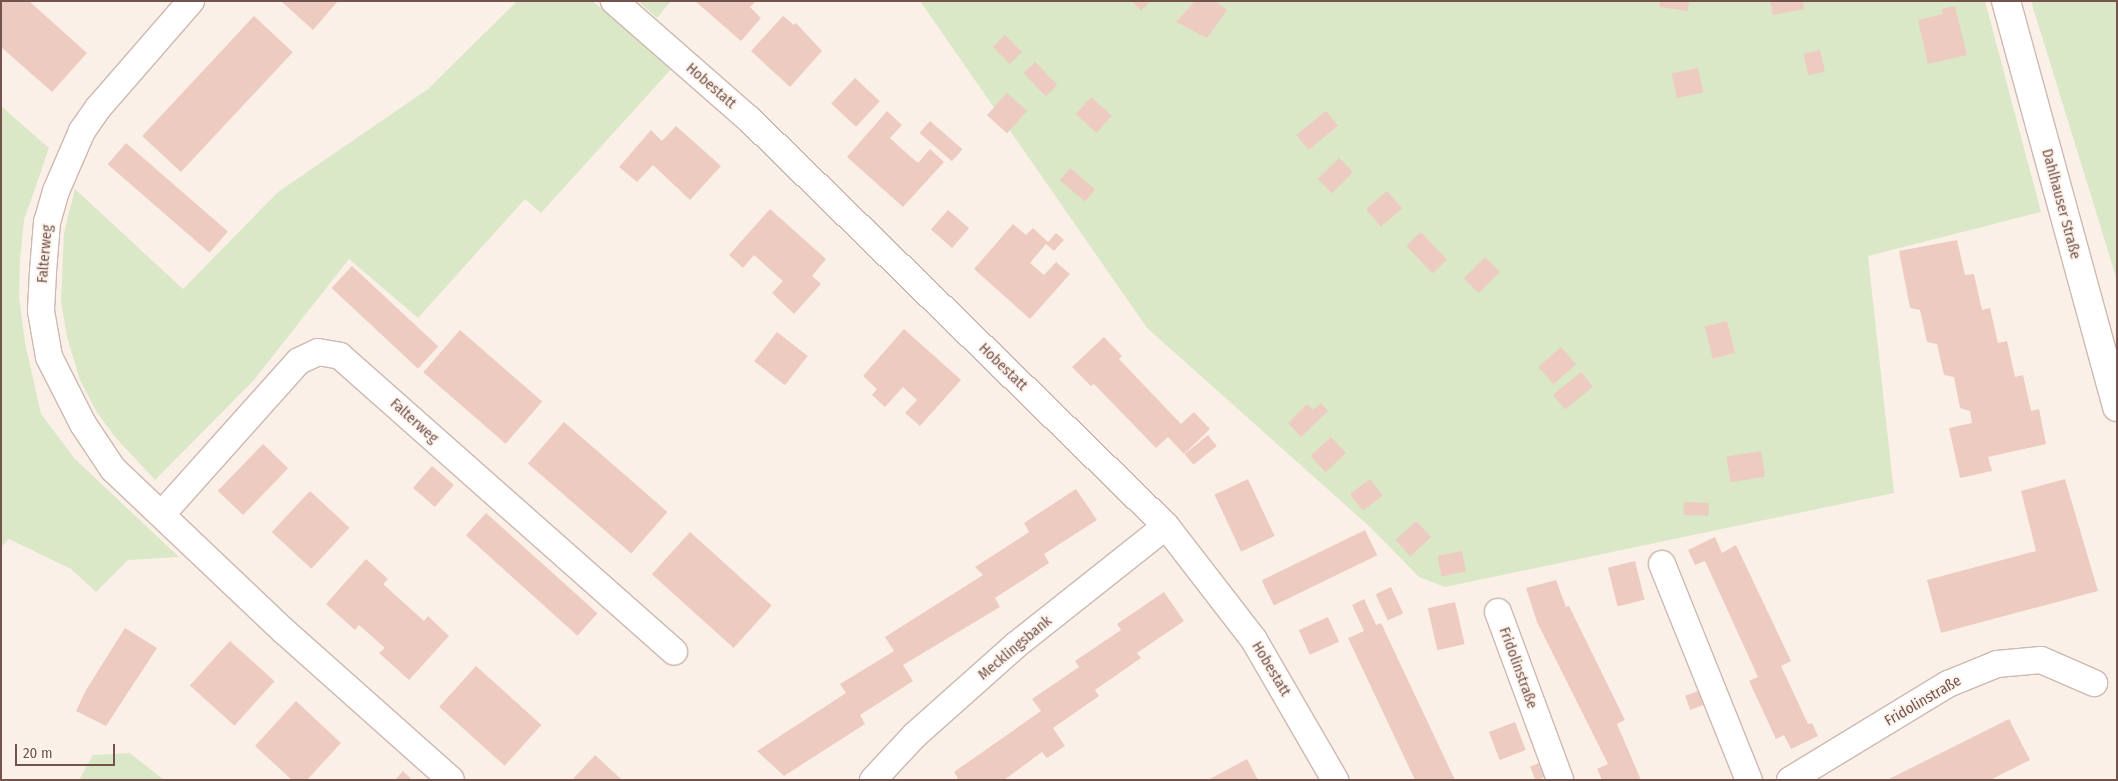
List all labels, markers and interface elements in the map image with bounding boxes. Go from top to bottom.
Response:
street label: Hobestatt [682,59,740,113]
street label: Dahlhauser Straße [2038,147,2084,261]
street label: Falterweg [33,224,57,284]
street label: Hobestatt [975,339,1031,395]
street label: Falterweg [386,395,442,447]
street label: Mecklingsbank [975,612,1055,684]
street label: Fridolinstraße [1495,625,1541,711]
street label: Hobestatt [1248,638,1294,700]
street label: Fridolinstraße [1881,672,1965,730]
scale bar [18,734,118,766]
text: 20 m [23,744,53,762]

